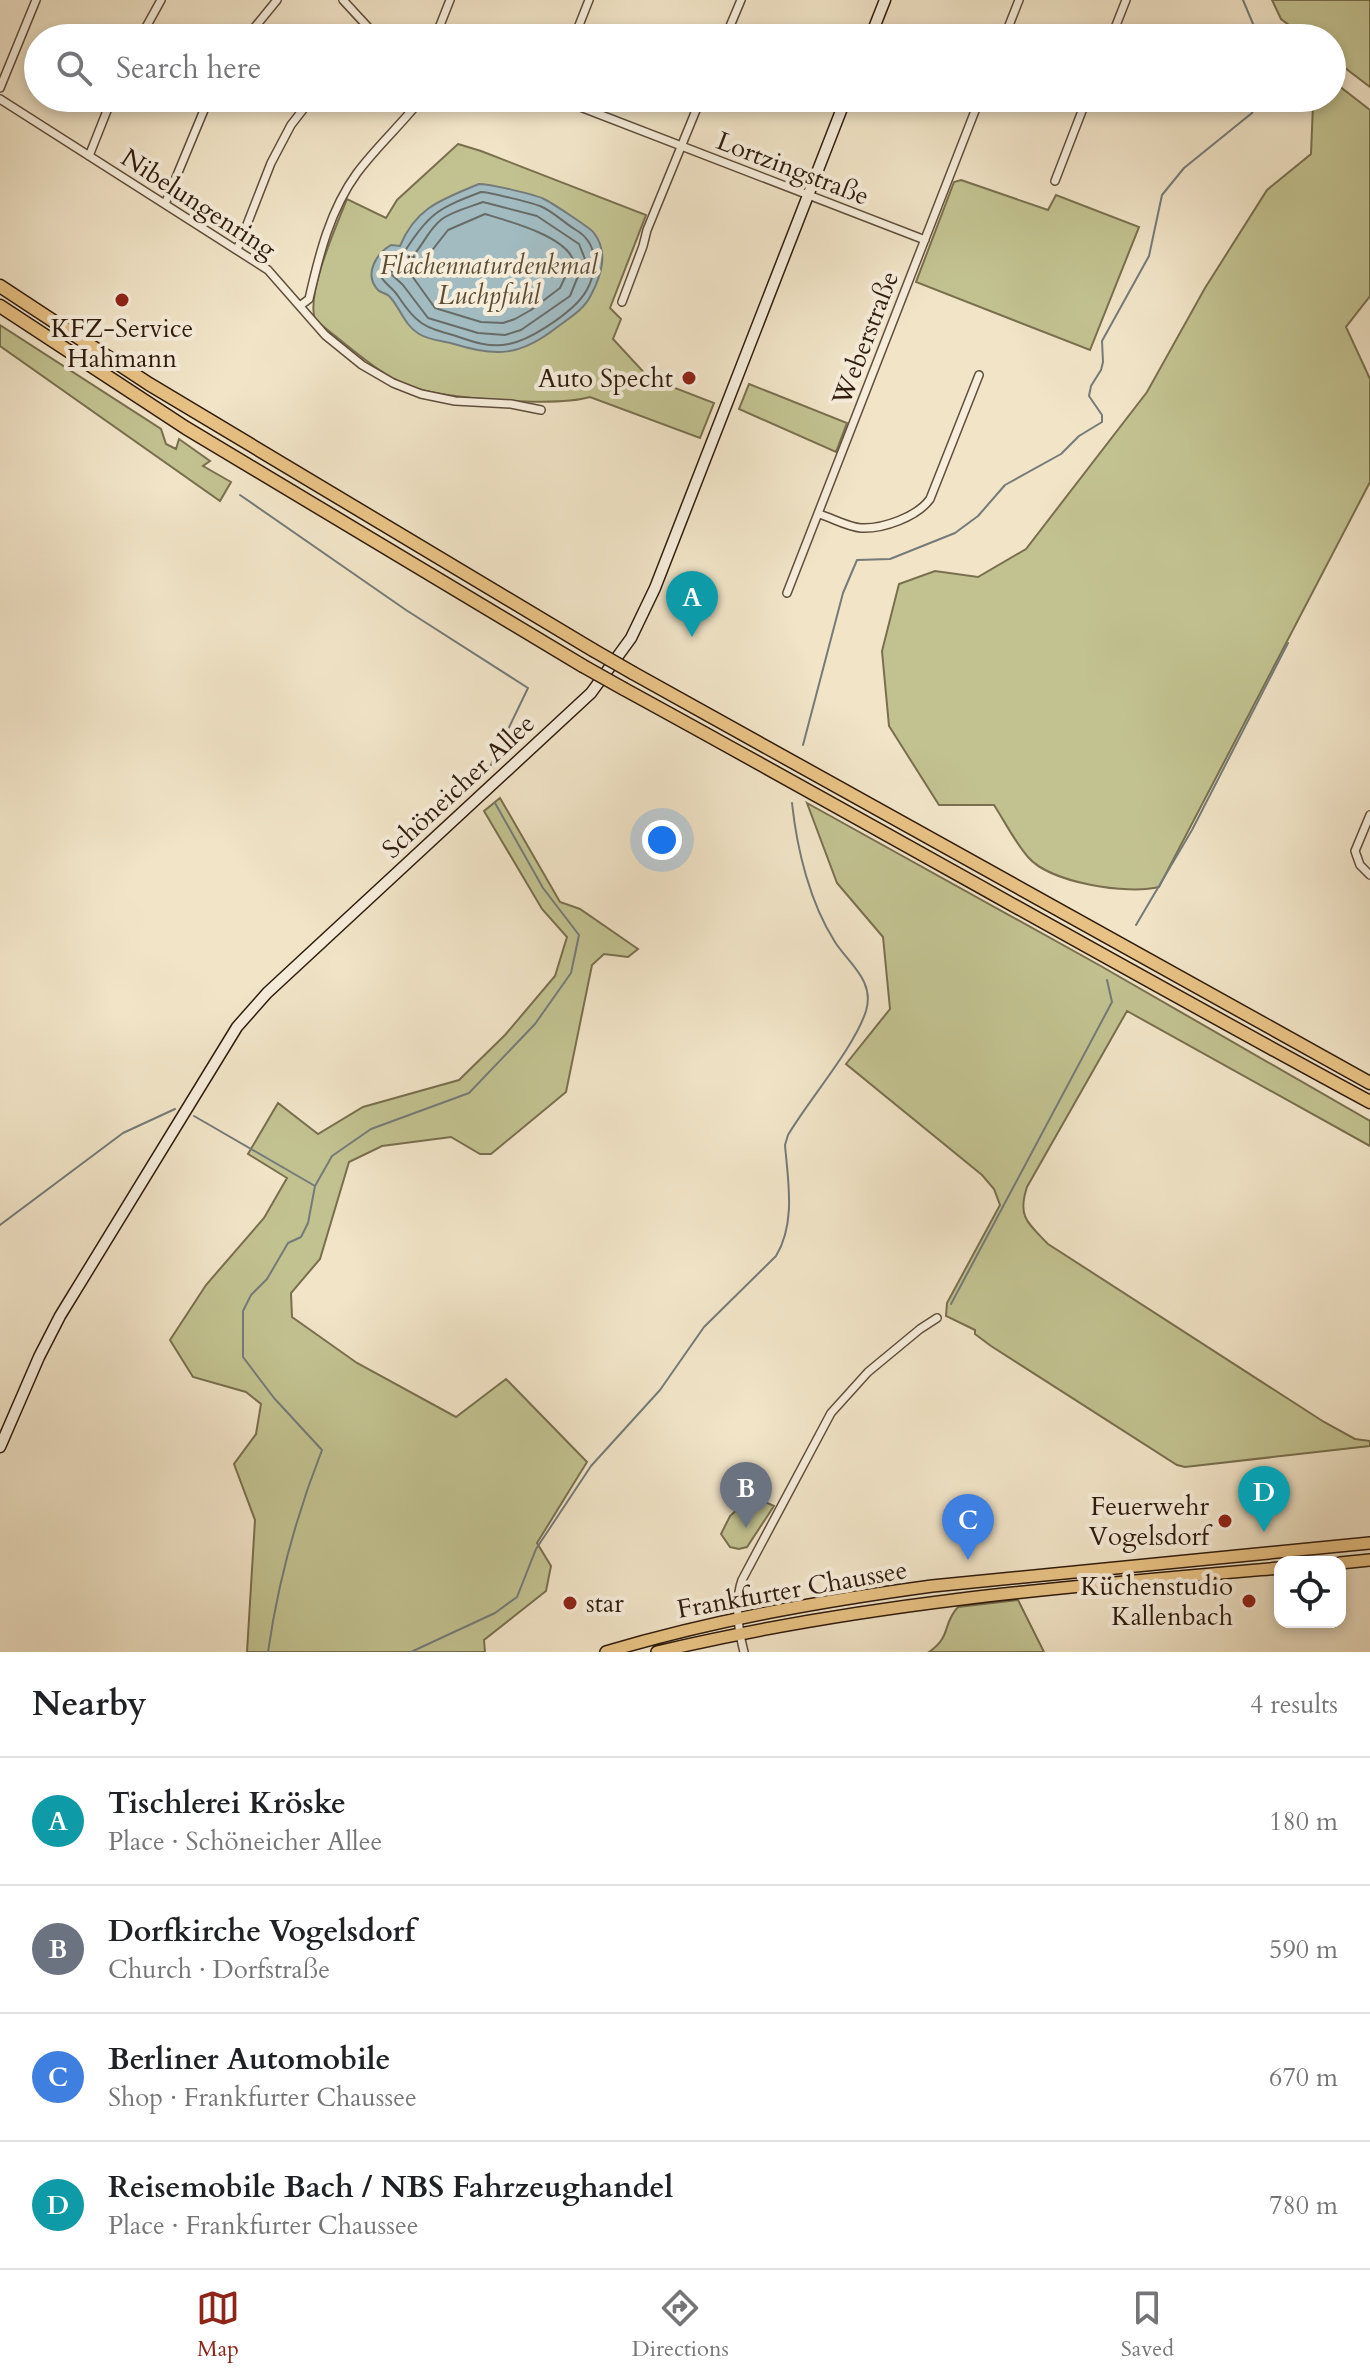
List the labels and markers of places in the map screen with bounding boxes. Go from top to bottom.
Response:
marker: KFZ-Service Hahmann [113,291,131,309]
place label: KFZ-Service Hahmann [51,311,193,376]
place label: Auto Specht [538,361,673,396]
marker: Auto Specht [680,369,698,387]
pin: A [666,571,718,637]
pin: B [720,1462,772,1528]
pin: D [1238,1466,1290,1532]
place label: Feuerwehr Vogelsdorf [1089,1489,1213,1554]
pin: C [942,1494,994,1560]
marker: Feuerwehr Vogelsdorf [1216,1512,1234,1530]
place label: Küchenstudio Kallenbach [1080,1569,1233,1634]
place label: star [586,1586,624,1621]
marker: Küchenstudio Kallenbach [1240,1592,1258,1610]
marker: star [561,1594,579,1612]

